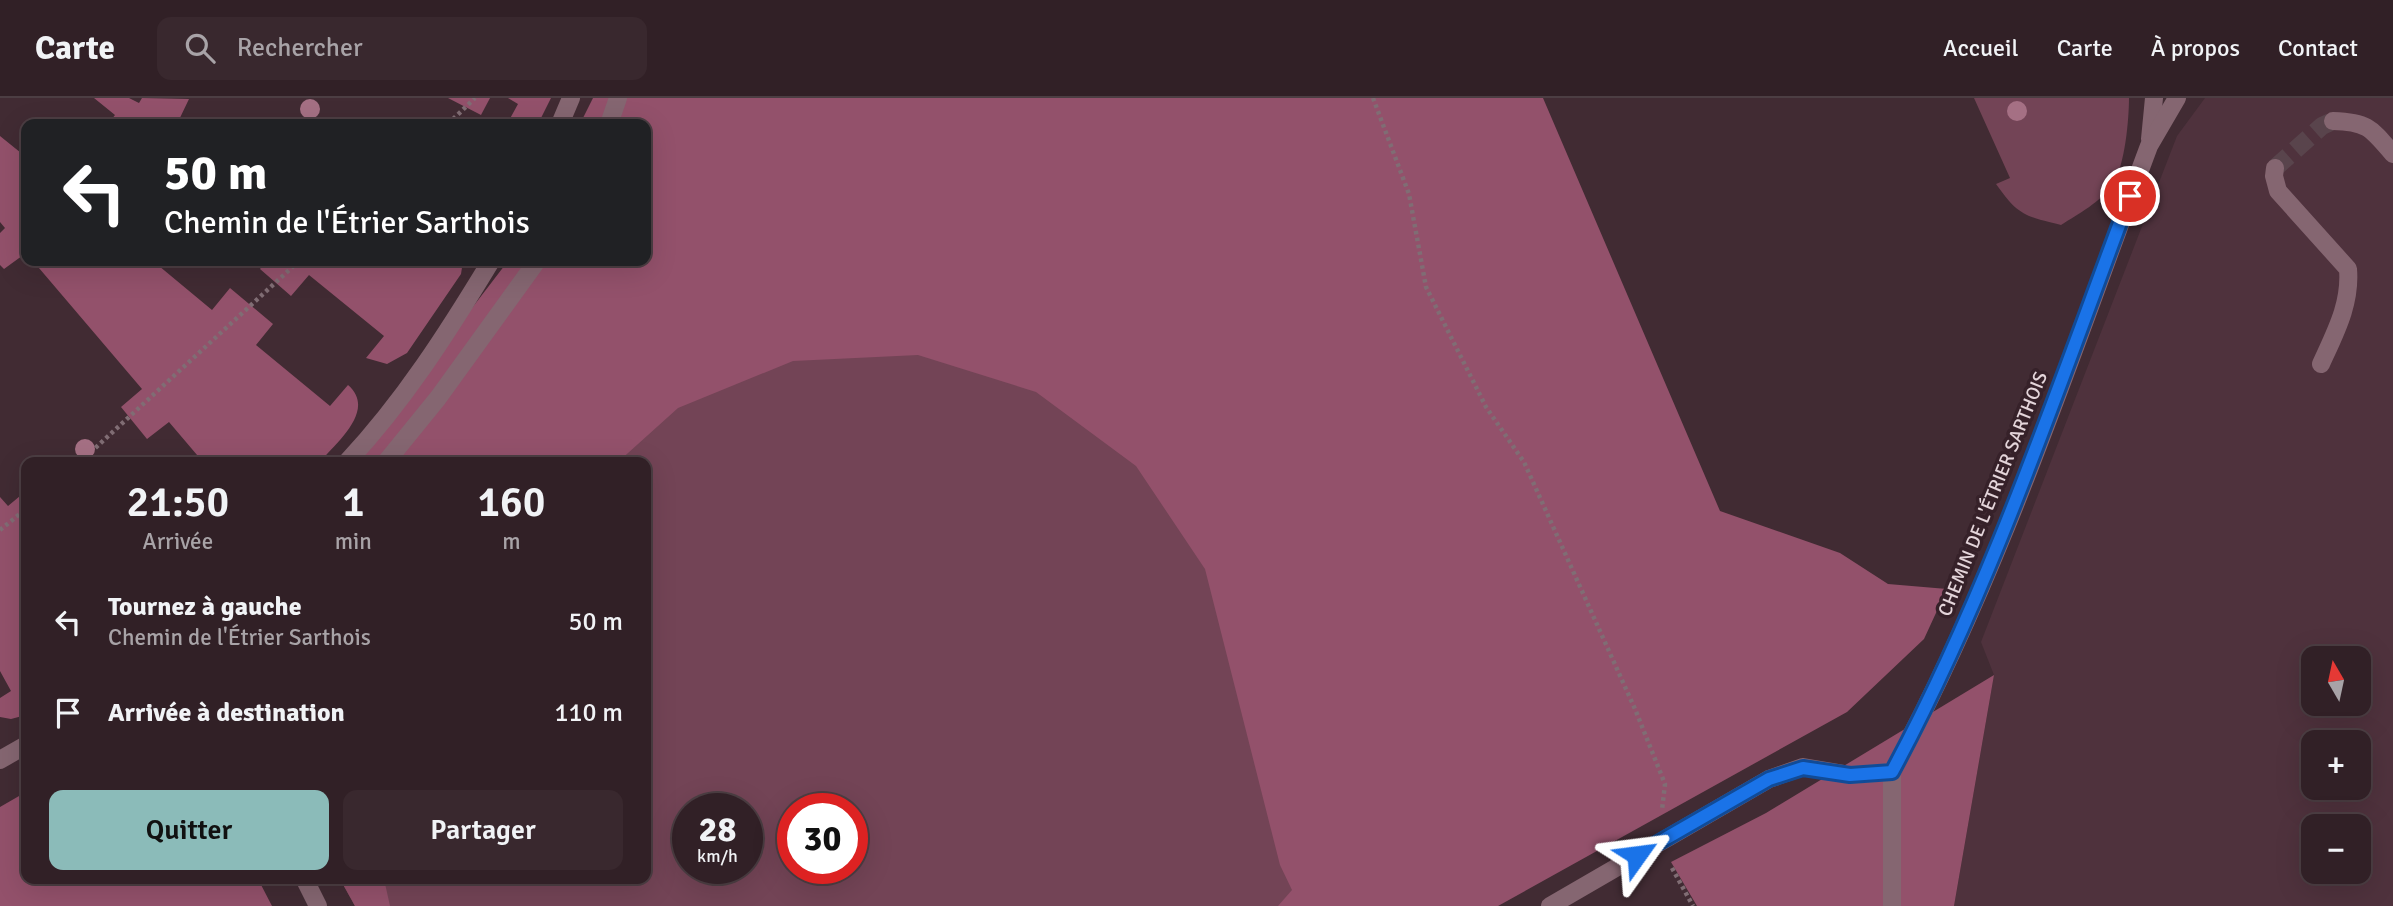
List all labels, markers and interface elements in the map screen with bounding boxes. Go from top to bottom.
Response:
search box [157,17,647,80]
text: Carte [35,28,115,69]
icon: search [181,29,219,67]
text: Rechercher [237,32,363,64]
text: Accueil [1943,33,2019,63]
text: Carte [2057,33,2113,63]
text: À propos [2151,33,2240,63]
text: Contact [2278,33,2358,63]
text: 50 m [164,143,267,203]
icon: left [49,147,140,238]
pin [2100,166,2160,226]
icon: arrive [2111,177,2149,215]
text: Chemin de l'Étrier Sarthois [164,203,530,242]
street label: CHEMIN DE L'ÉTRIER SARTHOIS [1933,368,2053,620]
text: 21:50 [127,477,229,528]
text: 1 [342,477,365,528]
text: 160 [477,477,545,528]
text: Arrivée [143,527,213,556]
text: min [335,527,372,556]
text: m [502,527,521,556]
text: Tournez à gauche [108,591,302,623]
icon: left [49,603,87,641]
text: 50 m [568,606,623,638]
text: Chemin de l'Étrier Sarthois [108,623,371,652]
north arrow [2301,646,2371,716]
map controls [2301,646,2371,884]
icon: arrive [49,694,87,732]
text: Arrivée à destination [108,697,345,729]
text: 110 m [554,697,623,729]
button: + [2301,730,2371,800]
button: Quitter [49,790,329,870]
button: Partager [343,790,623,870]
speed limit sign: 30 [777,793,868,884]
text: 28 [699,808,736,851]
button: − [2301,814,2371,884]
position arrow [1600,818,1674,892]
text: km/h [697,845,738,867]

